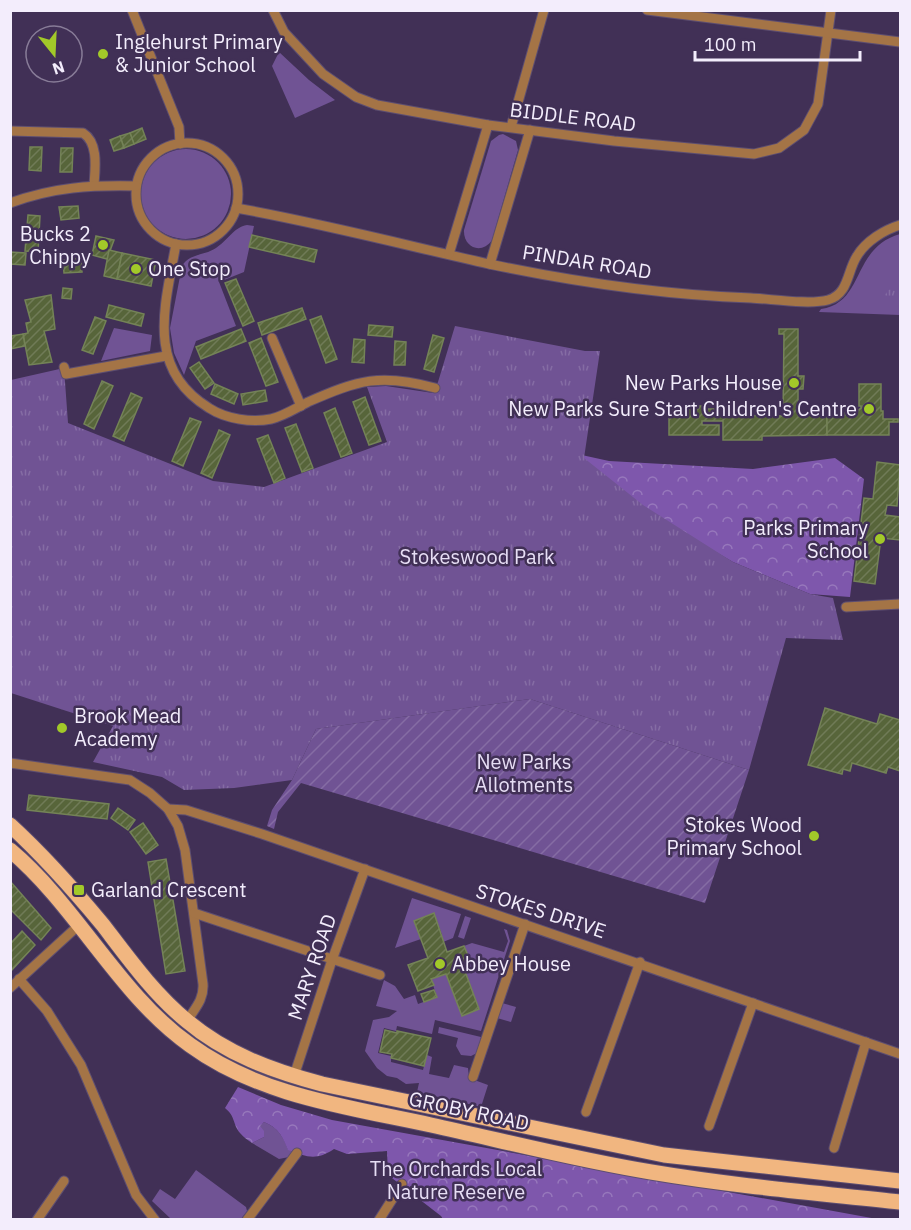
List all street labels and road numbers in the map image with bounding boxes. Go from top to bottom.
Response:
street label: BIDDLE ROAD [508,95,638,138]
street label: PINDAR ROAD [521,238,654,285]
street label: STOKES DRIVE [473,877,610,944]
street label: MARY ROAD [281,910,342,1023]
street label: GROBY ROAD [406,1085,532,1136]

